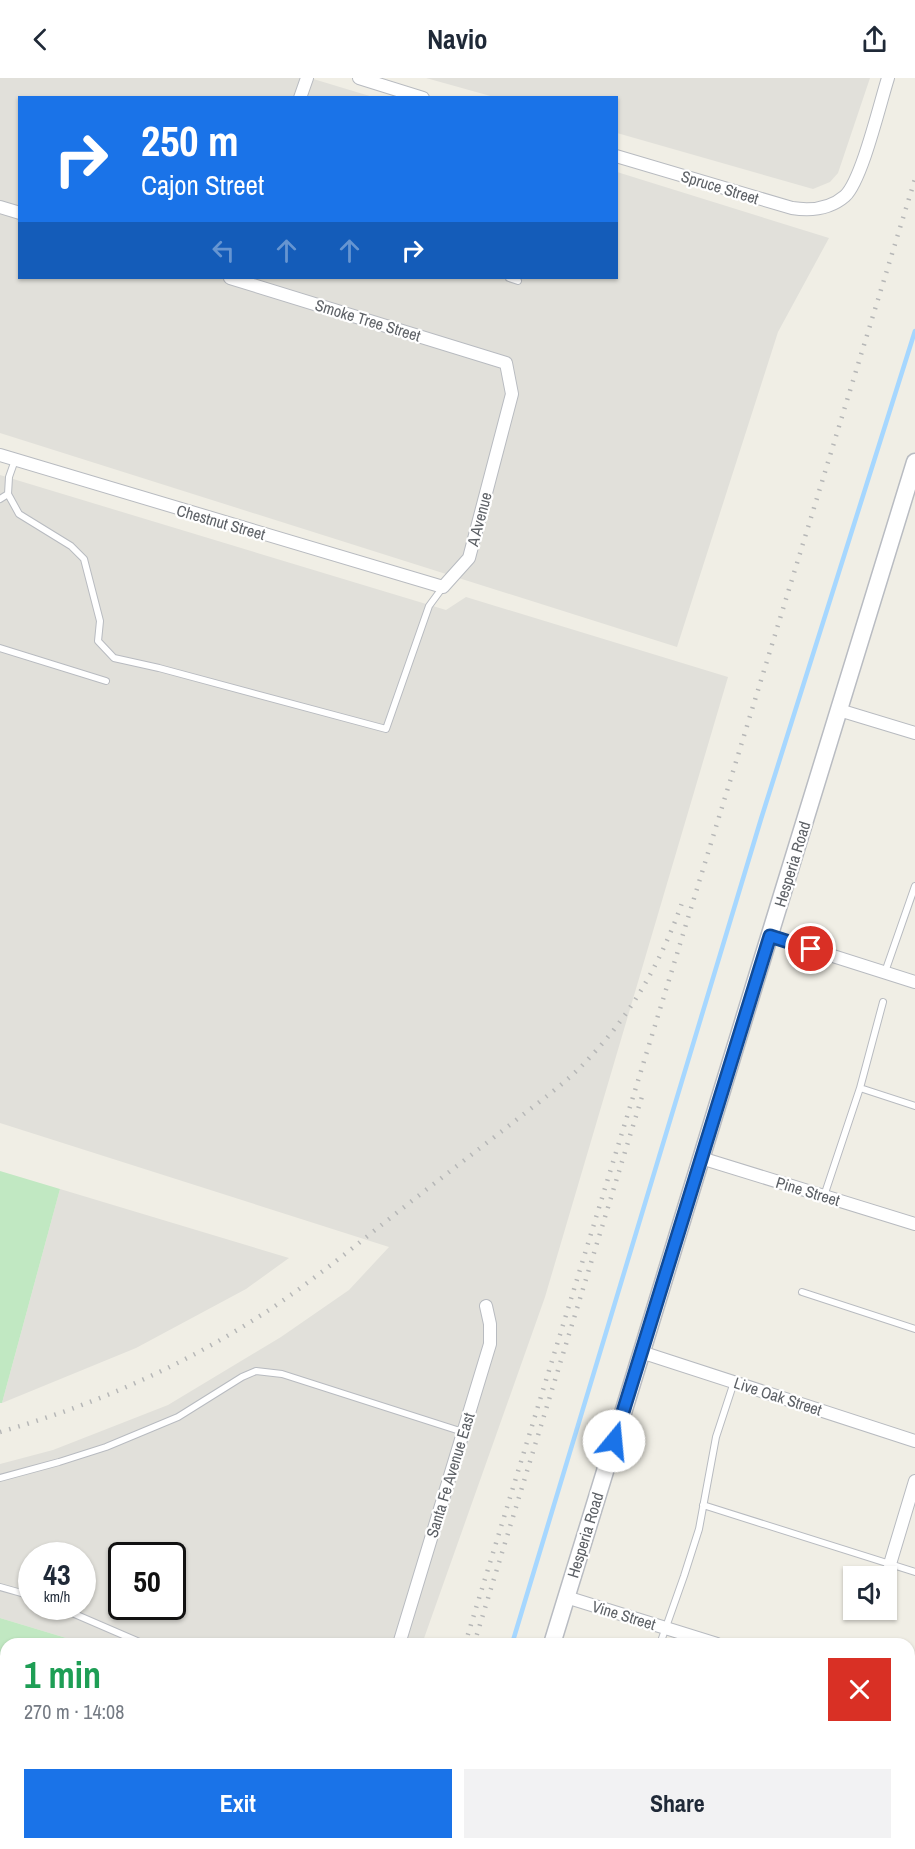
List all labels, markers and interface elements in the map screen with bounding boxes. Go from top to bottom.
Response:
text: Navio [427,21,488,57]
icon: back [24,23,57,56]
icon: share [858,23,891,56]
text: 250 m [141,113,239,169]
icon: right [42,120,120,198]
street label: Spruce Street [678,165,762,209]
text: Cajon Street [141,167,264,203]
icon: left [207,234,240,267]
icon: ahead [270,234,303,267]
icon: ahead [333,234,366,267]
icon: right [396,234,429,267]
street label: Smoke Tree Street [312,293,424,347]
street label: A Avenue [461,489,497,549]
street label: Chestnut Street [174,499,268,545]
street label: Hesperia Road [769,819,815,909]
pin [785,923,836,974]
icon: arrive [794,932,827,965]
street label: Pine Street [773,1171,843,1211]
street label: Live Oak Street [731,1371,825,1421]
street label: Santa Fe Avenue East [421,1409,480,1540]
position arrow [582,1409,646,1473]
street label: Hesperia Road [562,1490,608,1580]
speed limit sign: 50 [108,1542,186,1620]
text: 43 [43,1554,71,1594]
map controls [843,1566,897,1620]
button: sound [843,1566,897,1620]
text: km/h [44,1586,70,1607]
street label: Vine Street [589,1595,659,1635]
text: 1 min [24,1651,101,1699]
button: close [828,1658,891,1721]
text: 270 m · 14:08 [24,1698,124,1725]
button: Exit [24,1769,452,1838]
button: Share [464,1769,891,1838]

